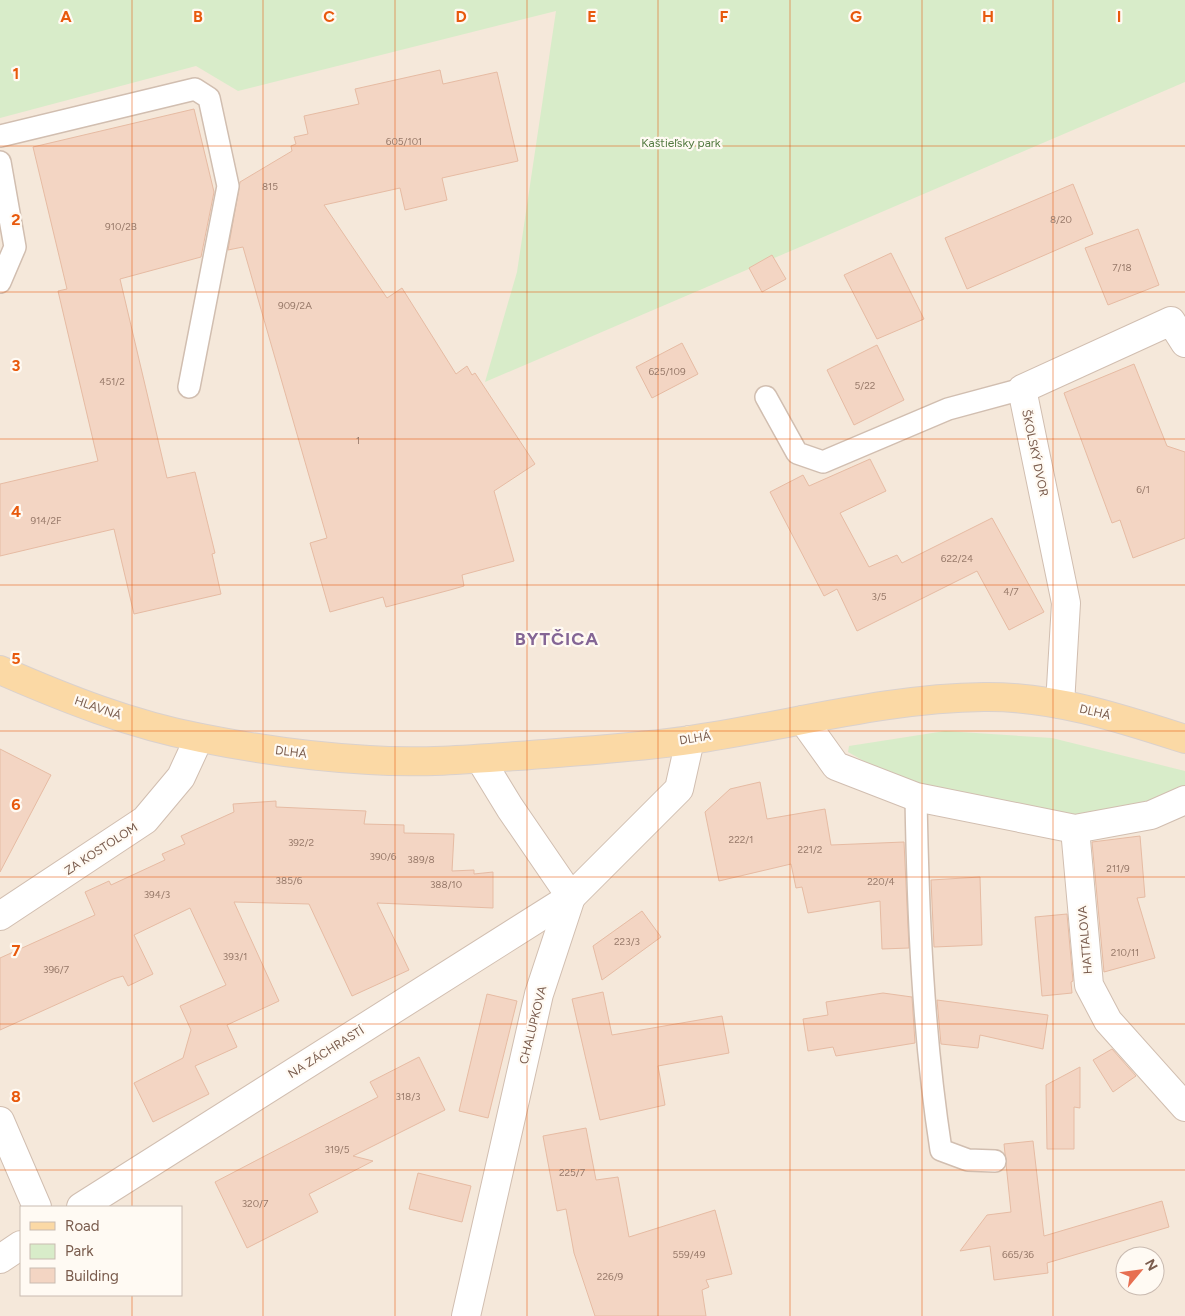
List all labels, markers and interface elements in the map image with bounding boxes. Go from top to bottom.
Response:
text: A [60,7,72,26]
text: B [193,7,203,26]
text: C [323,7,335,26]
text: D [455,7,467,26]
text: E [587,7,597,26]
text: F [720,7,729,26]
text: G [850,7,862,26]
text: H [982,7,994,26]
text: I [1117,7,1121,26]
text: 1 [13,64,19,83]
house number: 605/101 [386,135,422,148]
park label: Kaštieľsky park [641,136,721,150]
house number: 815 [262,180,278,193]
text: 2 [11,210,21,229]
house number: 8/20 [1050,213,1072,226]
house number: 910/2B [105,220,137,233]
house number: 7/18 [1112,261,1132,274]
house number: 909/2A [278,299,312,312]
text: 3 [12,356,21,375]
house number: 625/109 [648,365,686,378]
house number: 451/2 [99,375,125,388]
house number: 5/22 [855,379,875,392]
street label: ŠKOLSKÝ DVOR [1019,408,1051,498]
house number: 1 [356,434,360,447]
house number: 6/1 [1136,483,1150,496]
text: 4 [11,502,21,521]
house number: 914/2F [31,514,62,527]
house number: 622/24 [941,552,973,565]
house number: 4/7 [1003,585,1019,598]
house number: 3/5 [871,590,887,603]
district label: BYTČICA [515,628,599,650]
text: 5 [11,649,21,668]
street label: HLAVNÁ [73,693,123,723]
street label: DLHÁ [1078,702,1112,722]
street label: DLHÁ [678,729,712,747]
street label: DLHÁ [274,743,308,761]
text: 6 [11,795,21,814]
street label: ZA KOSTOLOM [62,820,140,878]
house number: 222/1 [729,833,753,846]
house number: 392/2 [288,836,314,849]
house number: 221/2 [798,843,822,856]
house number: 390/6 [369,850,397,863]
house number: 389/8 [407,853,435,866]
house number: 211/9 [1106,862,1130,875]
house number: 385/6 [276,874,303,887]
house number: 220/4 [867,875,895,888]
house number: 388/10 [430,878,462,891]
house number: 394/3 [144,888,170,901]
street label: HATTALOVA [1075,905,1095,975]
house number: 223/3 [614,935,640,948]
text: 7 [12,941,21,960]
house number: 210/11 [1111,946,1139,959]
house number: 393/1 [223,950,247,963]
house number: 396/7 [43,963,70,976]
street label: CHALUPKOVA [517,985,549,1065]
street label: NA ZÁCHRASTÍ [285,1023,367,1081]
text: 8 [11,1087,21,1106]
house number: 318/3 [395,1090,421,1103]
house number: 319/5 [325,1143,350,1156]
house number: 225/7 [559,1166,586,1179]
house number: 320/7 [242,1197,269,1210]
legend [20,1206,182,1296]
text: Road [65,1217,100,1235]
text: Park [65,1242,94,1260]
north arrow [1115,1246,1165,1296]
house number: 559/49 [673,1248,706,1261]
house number: 665/36 [1002,1248,1034,1261]
text: N [1141,1256,1161,1274]
text: Building [65,1267,119,1285]
house number: 226/9 [597,1270,624,1283]

